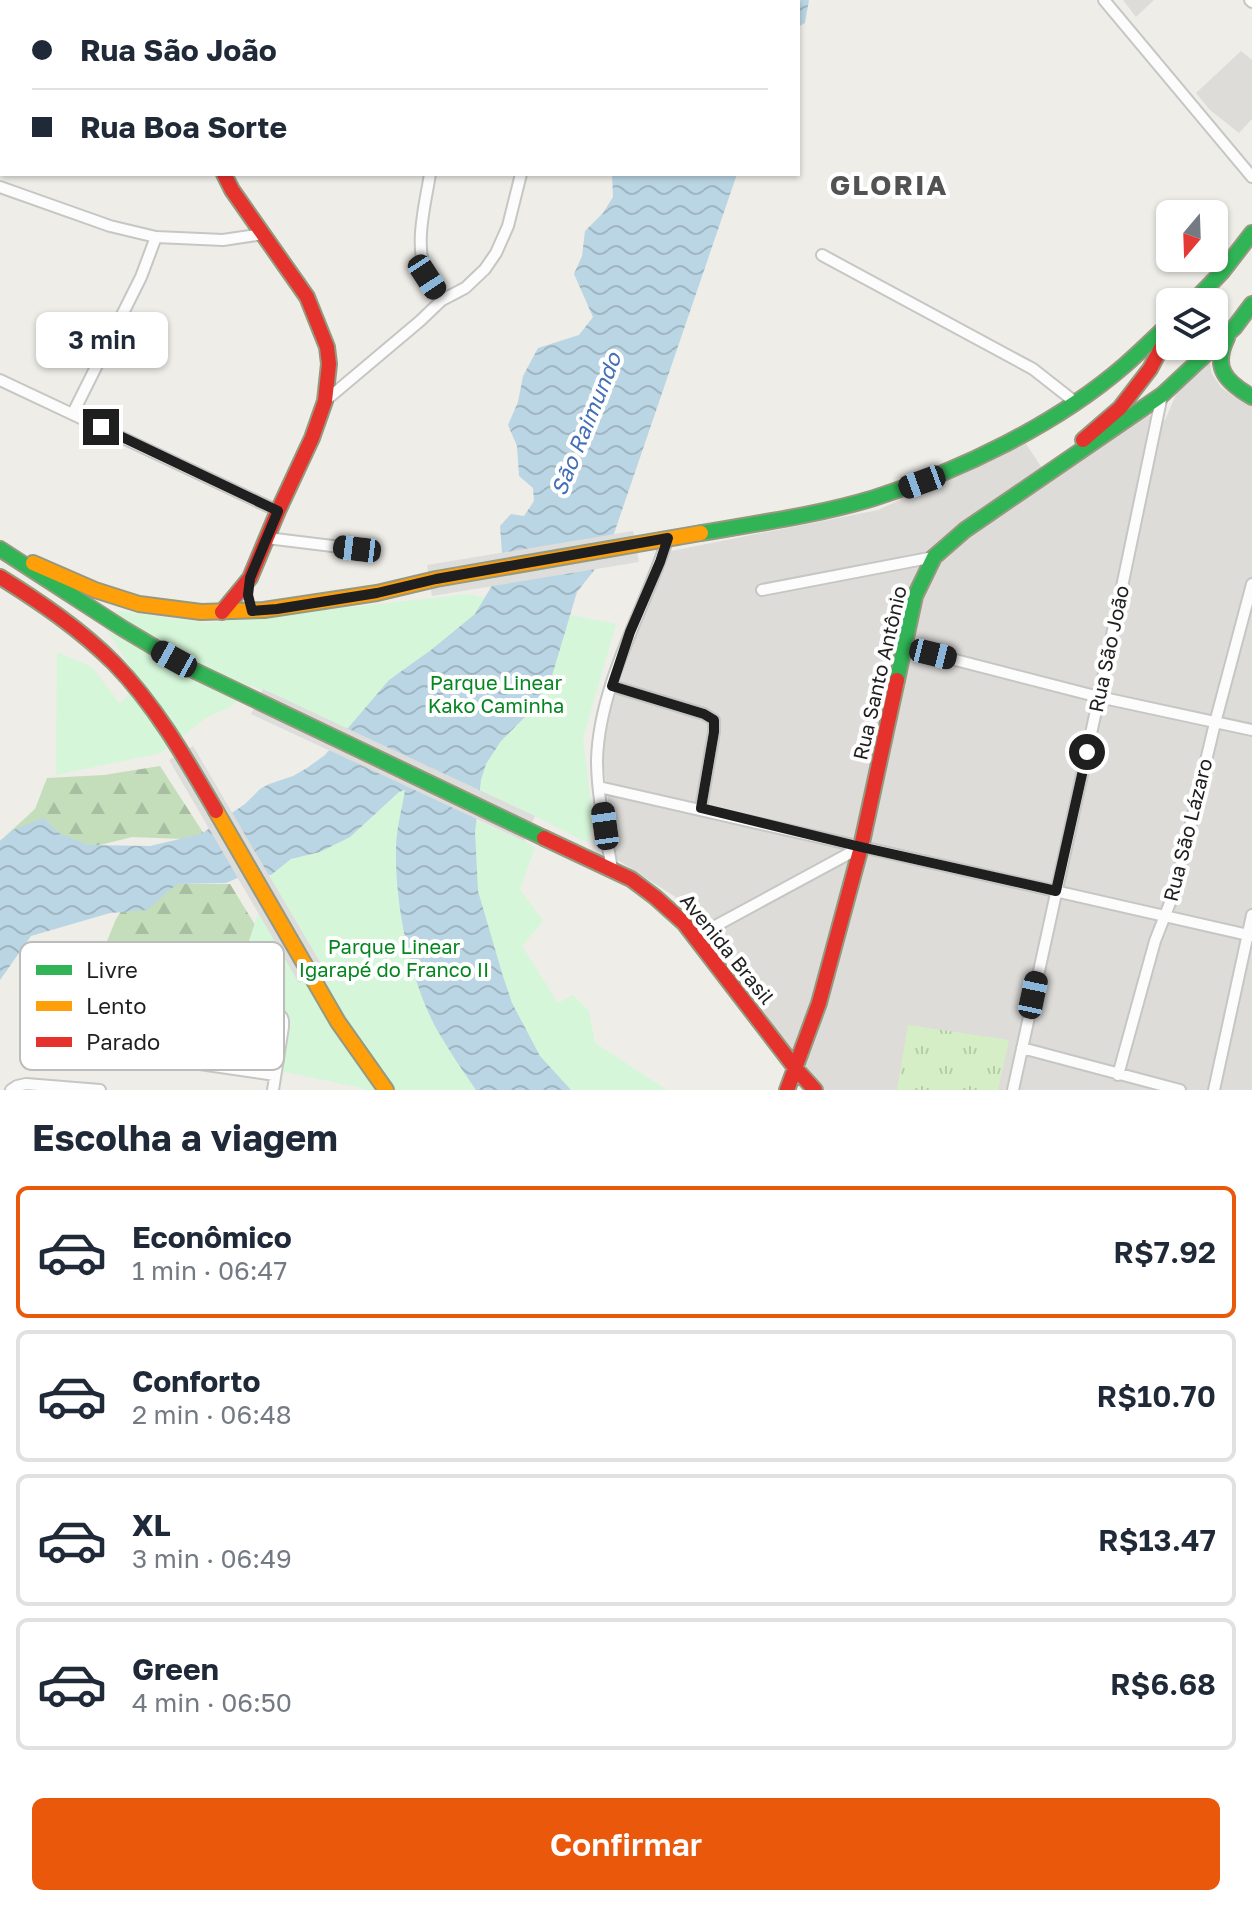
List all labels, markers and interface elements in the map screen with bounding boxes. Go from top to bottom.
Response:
text: Rua São João [80,32,277,68]
text: Rua Boa Sorte [80,109,287,145]
district label: GLORIA [830,168,948,201]
north arrow [1156,200,1228,272]
map controls [1156,200,1228,360]
car [404,250,450,304]
button: layers [1156,288,1228,360]
callout: 3 min [35,311,167,367]
text: 3 min [68,324,136,355]
water label: São Raimundo [545,347,627,499]
route end [83,409,119,445]
car [895,463,949,501]
car [332,534,382,564]
street label: Rua Santo Antônio [847,583,911,762]
street label: Rua São João [1083,583,1133,714]
car [147,637,201,681]
car [907,637,959,671]
park label: Parque Linear Kako Caminha [428,670,564,717]
route start [1069,734,1105,770]
street label: Rua São Lázaro [1158,756,1216,904]
car [590,801,620,851]
street label: Avenida Brasil [676,888,780,1009]
park label: Parque Linear Igarapé do Franco II [299,934,489,981]
legend [20,942,284,1070]
text: Livre [86,956,138,983]
car [1016,969,1050,1021]
text: Lento [86,992,146,1019]
text: Parado [86,1028,160,1055]
text: Escolha a viagem [32,1116,338,1159]
icon: car [36,1216,108,1288]
text: Econômico [132,1219,292,1255]
text: R$7.92 [1113,1234,1216,1270]
text: 1 min · 06:47 [132,1255,287,1286]
icon: car [36,1360,108,1432]
text: Conforto [132,1363,261,1399]
text: R$10.70 [1097,1378,1216,1414]
text: 2 min · 06:48 [132,1399,292,1430]
icon: car [36,1504,108,1576]
text: XL [132,1507,171,1543]
text: R$13.47 [1098,1522,1216,1558]
text: 3 min · 06:49 [132,1543,292,1574]
icon: car [36,1648,108,1720]
text: Green [132,1651,219,1687]
text: R$6.68 [1110,1666,1216,1702]
text: 4 min · 06:50 [132,1687,292,1718]
button: Confirmar [32,1798,1220,1890]

